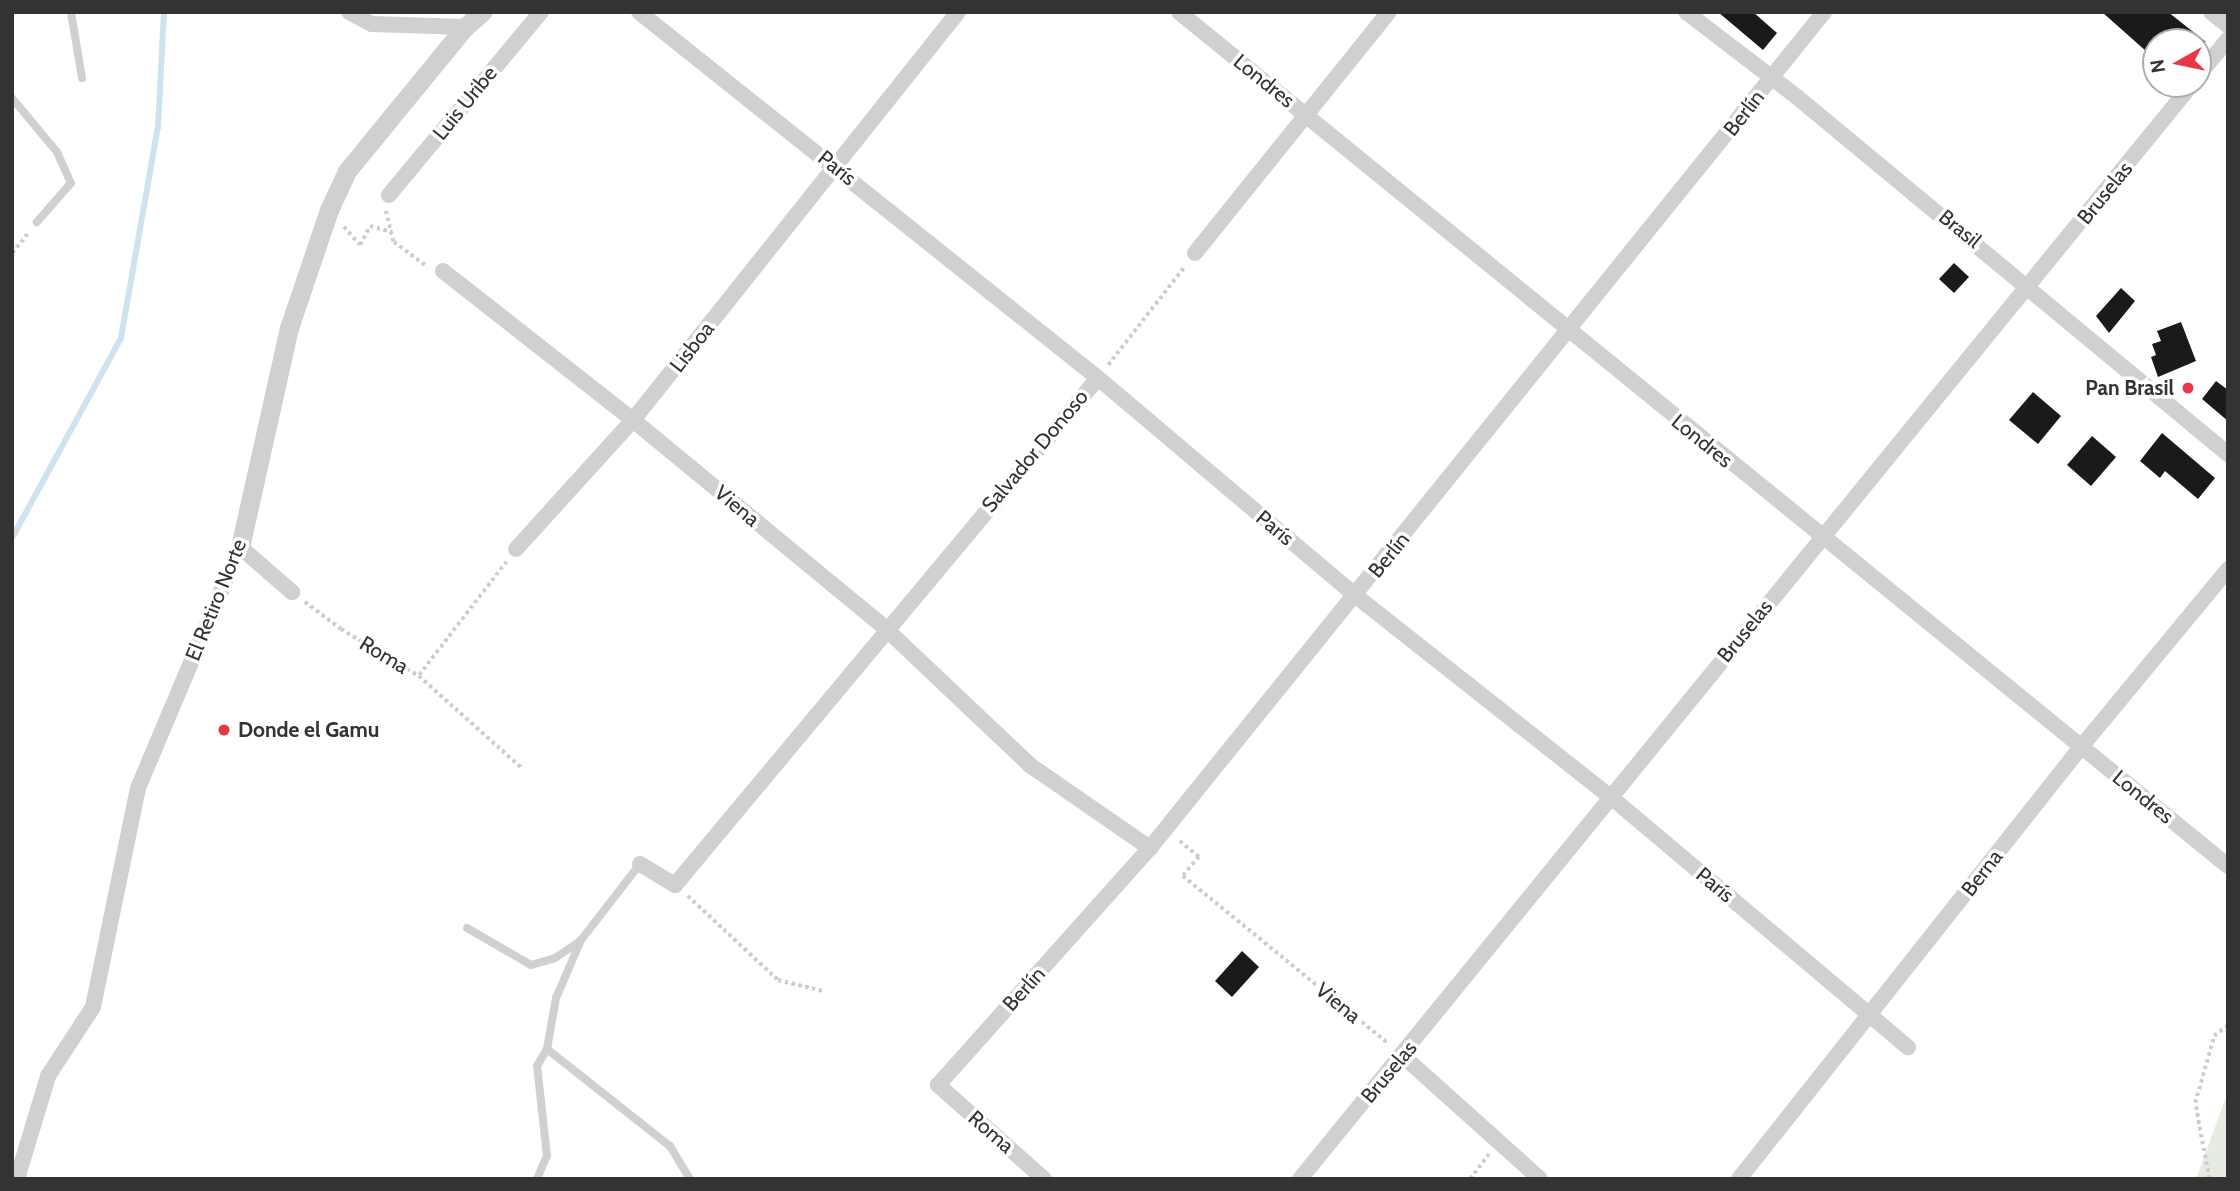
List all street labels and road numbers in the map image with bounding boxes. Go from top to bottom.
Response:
street label: Londres [1228,49,1300,113]
street label: Luis Uribe [428,61,502,145]
street label: Berlín [1718,85,1770,141]
street label: París [813,145,861,191]
street label: Bruselas [2072,157,2138,229]
street label: Brasil [1934,204,1986,254]
street label: Lisboa [665,317,719,377]
street label: Salvador Donoso [976,385,1094,517]
street label: Londres [1666,409,1738,473]
street label: Viena [709,480,765,532]
street label: París [1251,505,1299,551]
street label: Berlín [1363,527,1415,583]
street label: El Retiro Norte [180,536,252,664]
street label: Bruselas [1712,595,1778,667]
street label: Roma [355,631,413,679]
street label: Londres [2107,765,2179,829]
street label: Berna [1956,845,2008,901]
street label: París [1691,862,1739,908]
street label: Berlín [998,962,1050,1016]
street label: Viena [1310,977,1366,1029]
street label: Bruselas [1356,1036,1422,1108]
street label: Roma [963,1105,1019,1159]

